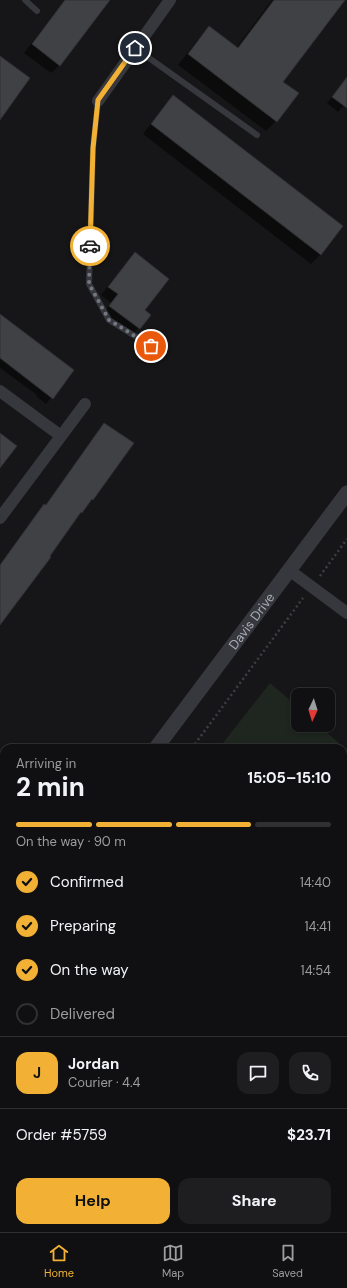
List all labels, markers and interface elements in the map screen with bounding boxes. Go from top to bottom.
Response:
pin [118,31,152,65]
icon: home [124,37,146,59]
courier [70,226,110,266]
icon: car [79,235,101,257]
pin [134,329,168,363]
icon: bag [140,335,162,357]
street label: Davis Drive [225,589,278,652]
north arrow [291,688,335,732]
map controls [291,688,335,732]
text: Arriving in [16,755,76,772]
text: 15:05–15:10 [247,768,331,788]
text: 2 min [16,770,85,804]
text: On the way · 90 m [16,833,126,850]
icon: check [16,871,38,893]
text: Confirmed [50,872,124,892]
text: 14:40 [300,874,331,891]
icon: check [16,915,38,937]
text: Preparing [50,916,116,936]
text: 14:41 [304,918,331,935]
icon: check [16,959,38,981]
text: On the way [50,960,129,980]
text: 14:54 [301,962,331,979]
text: Delivered [50,1004,115,1024]
button: chat [237,1052,279,1094]
button: phone [289,1052,331,1094]
text: Jordan [68,1054,119,1074]
text: J [33,1063,41,1083]
text: Courier · 4.4 [68,1074,140,1091]
text: Order #5759 [16,1125,107,1145]
text: $23.71 [287,1125,331,1145]
button: Help [16,1178,170,1224]
button: Share [178,1178,331,1224]
tab: Home [44,1242,74,1280]
tab: Map [162,1242,184,1280]
tab: Saved [272,1242,303,1280]

